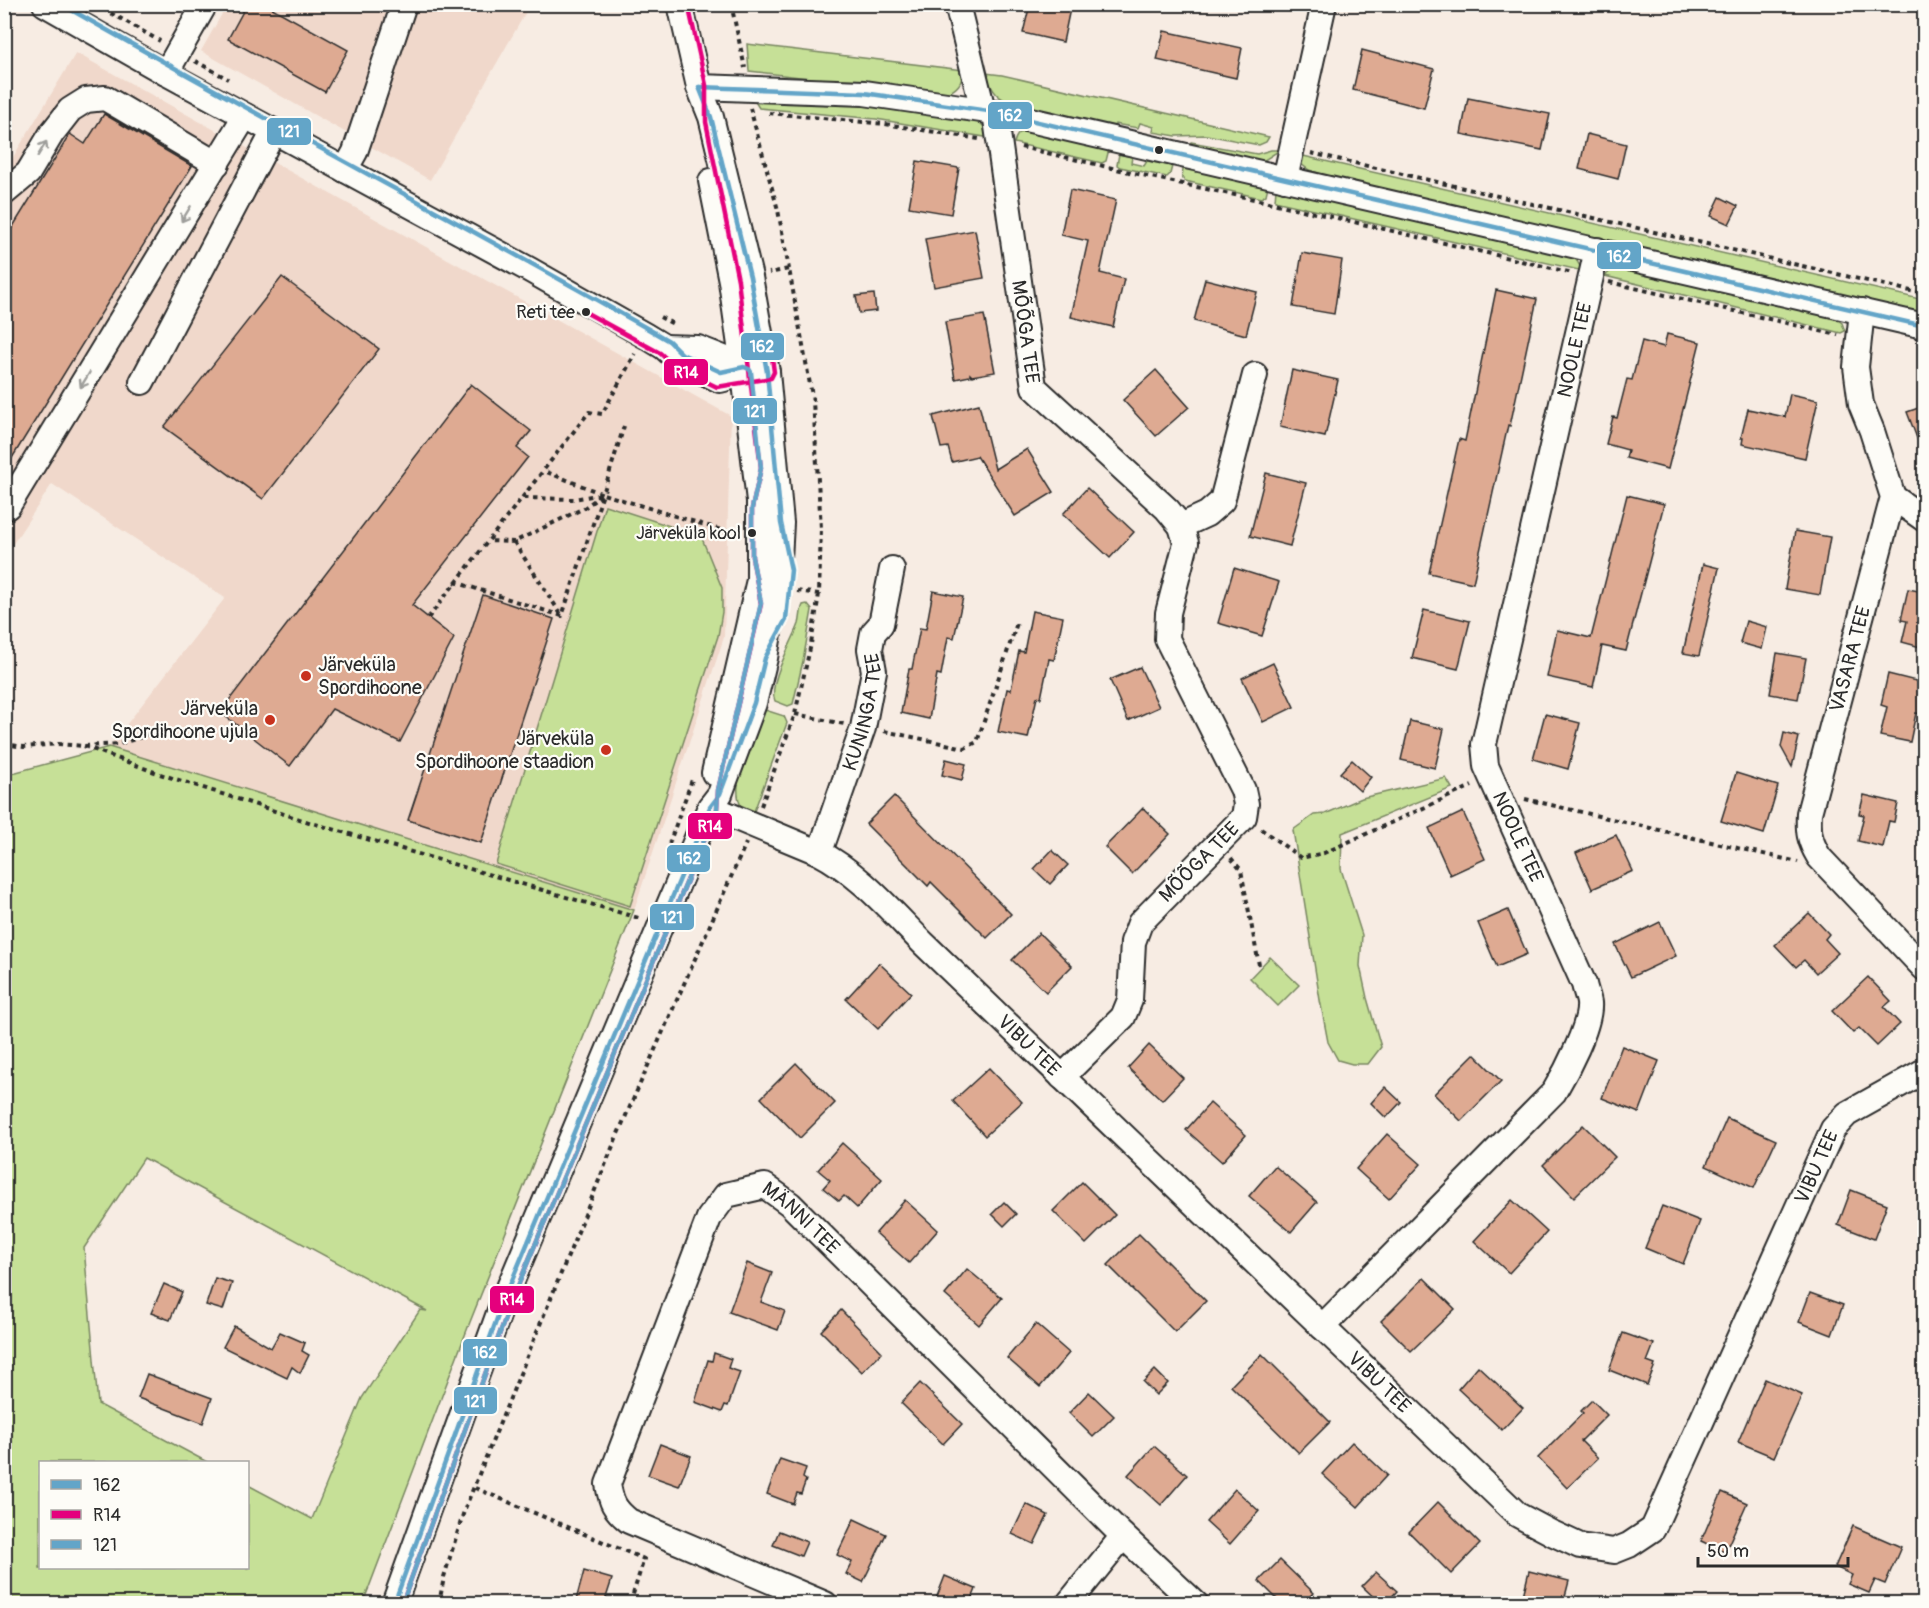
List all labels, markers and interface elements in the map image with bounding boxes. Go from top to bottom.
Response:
line badge: 162 [987,101,1033,130]
text: 162 [998,106,1022,126]
line badge: 121 [266,117,312,146]
text: 121 [278,122,300,142]
one-way arrow [36,141,48,158]
unlabelled marker [1153,144,1165,156]
one-way arrow [180,205,193,222]
line badge: 162 [1596,241,1642,270]
text: 162 [1607,247,1631,267]
street label: MÕÕGA TEE [1007,279,1046,385]
street label: NOOLE TEE [1551,300,1597,400]
place label: Reti tee [516,301,575,324]
marker: Reti tee [580,306,592,318]
line badge: 162 [740,332,785,361]
text: 162 [750,337,774,357]
line badge: R14 [663,358,709,386]
text: R14 [674,363,699,383]
one-way arrow [78,371,90,388]
line badge: 121 [732,397,778,425]
text: 121 [744,402,766,422]
place label: Järveküla kool [636,522,741,545]
marker: Järveküla kool [746,527,758,539]
street label: VASARA TEE [1824,603,1876,715]
street label: KUNINGA TEE [837,651,887,774]
place label: Järveküla Spordihoone [318,652,422,700]
marker: Järveküla Spordihoone [299,669,313,683]
place label: Järveküla Spordihoone ujula [112,696,258,744]
marker: Järveküla Spordihoone ujula [263,713,277,727]
place label: Järveküla Spordihoone staadion [415,726,594,774]
marker: Järveküla Spordihoone staadion [599,743,613,757]
street label: NOOLE TEE [1487,788,1549,886]
line badge: R14 [687,812,733,840]
street label: MÕÕGA TEE [1153,816,1245,908]
text: R14 [698,817,723,837]
line badge: 162 [666,844,711,873]
text: 162 [677,849,701,869]
line badge: 121 [649,903,695,931]
text: 121 [661,908,683,928]
street label: VIBU TEE [992,1009,1066,1081]
street label: VIBU TEE [1789,1126,1844,1208]
street label: MÄNNI TEE [757,1176,845,1259]
line badge: R14 [489,1285,535,1314]
text: R14 [500,1290,525,1310]
line badge: 162 [462,1338,508,1367]
text: 162 [473,1343,497,1363]
street label: VIBU TEE [1343,1346,1417,1418]
line badge: 121 [453,1386,498,1415]
text: 121 [464,1392,486,1412]
legend [39,1461,249,1569]
text: 162 [93,1474,121,1497]
text: R14 [93,1504,121,1527]
scale bar [1698,1530,1848,1568]
text: 121 [93,1534,117,1557]
text: 50 m [1707,1540,1749,1563]

